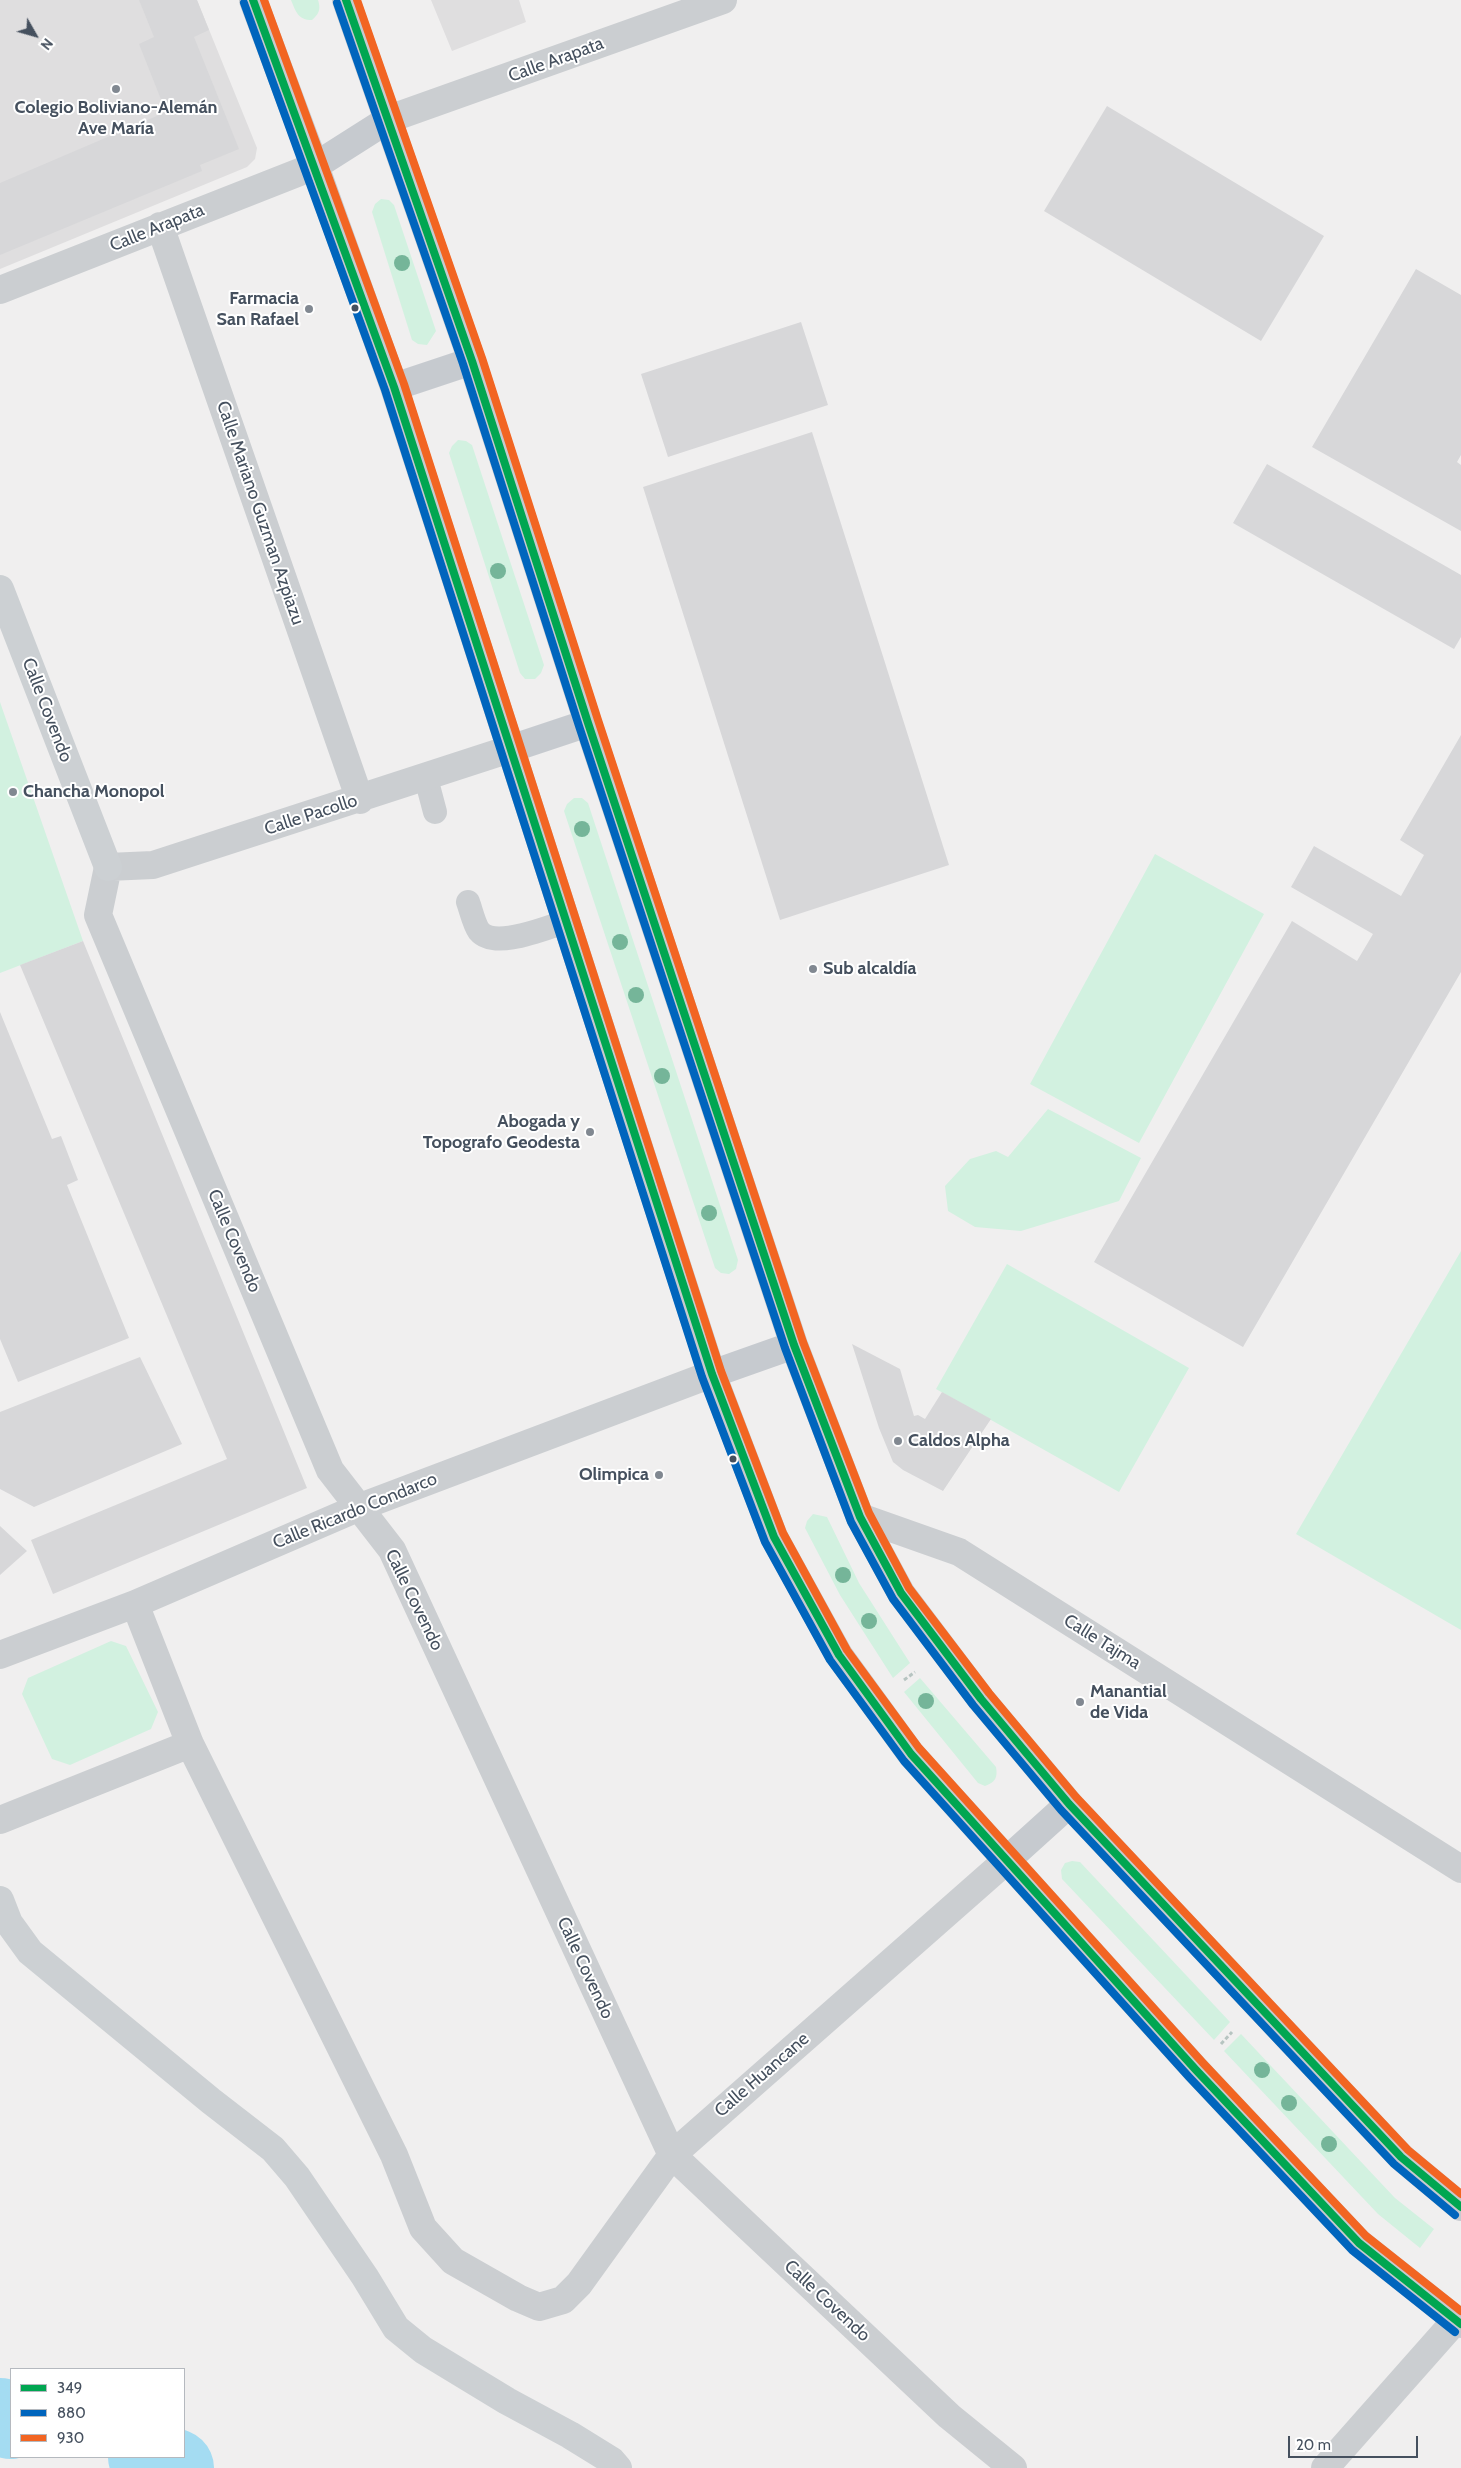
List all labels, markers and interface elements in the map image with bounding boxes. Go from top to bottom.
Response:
north arrow [10,10,60,60]
street label: Calle Arapata [505,33,607,87]
text: N [37,35,57,54]
marker: Colegio Boliviano-Alemán Ave María [110,83,122,95]
place label: Colegio Boliviano-Alemán Ave María [14,97,218,140]
street label: Calle Arapata [107,199,207,257]
place label: Farmacia San Rafael [217,288,299,330]
marker: Farmacia San Rafael [303,303,315,315]
unlabelled marker [350,303,360,313]
street label: Calle Mariano Guzman Azpiazu [212,398,308,628]
street label: Calle Covendo [17,655,77,765]
place label: Chancha Monopol [23,781,164,803]
marker: Chancha Monopol [7,786,19,798]
street label: Calle Pacollo [262,790,360,840]
place label: Sub alcaldía [823,958,917,980]
marker: Sub alcaldía [807,963,819,975]
place label: Abogada y Topografo Geodesta [423,1111,580,1154]
marker: Abogada y Topografo Geodesta [584,1126,596,1138]
street label: Calle Covendo [203,1186,265,1296]
place label: Caldos Alpha [908,1430,1010,1452]
marker: Caldos Alpha [892,1435,904,1447]
unlabelled marker [728,1454,738,1464]
place label: Olimpica [579,1464,649,1486]
street label: Calle Ricardo Condarco [270,1468,440,1554]
marker: Olimpica [653,1469,665,1481]
street label: Calle Covendo [380,1546,448,1654]
street label: Calle Tajma [1059,1610,1145,1674]
place label: Manantial de Vida [1090,1681,1167,1724]
marker: Manantial de Vida [1074,1696,1086,1708]
street label: Calle Covendo [552,1914,618,2022]
street label: Calle Huancane [710,2028,814,2122]
street label: Calle Covendo [779,2256,875,2346]
legend [10,2368,185,2458]
text: 349 [57,2379,82,2397]
text: 880 [57,2404,86,2422]
scale bar [1291,2426,1421,2458]
text: 930 [57,2429,84,2447]
text: 20 m [1296,2436,1331,2454]

